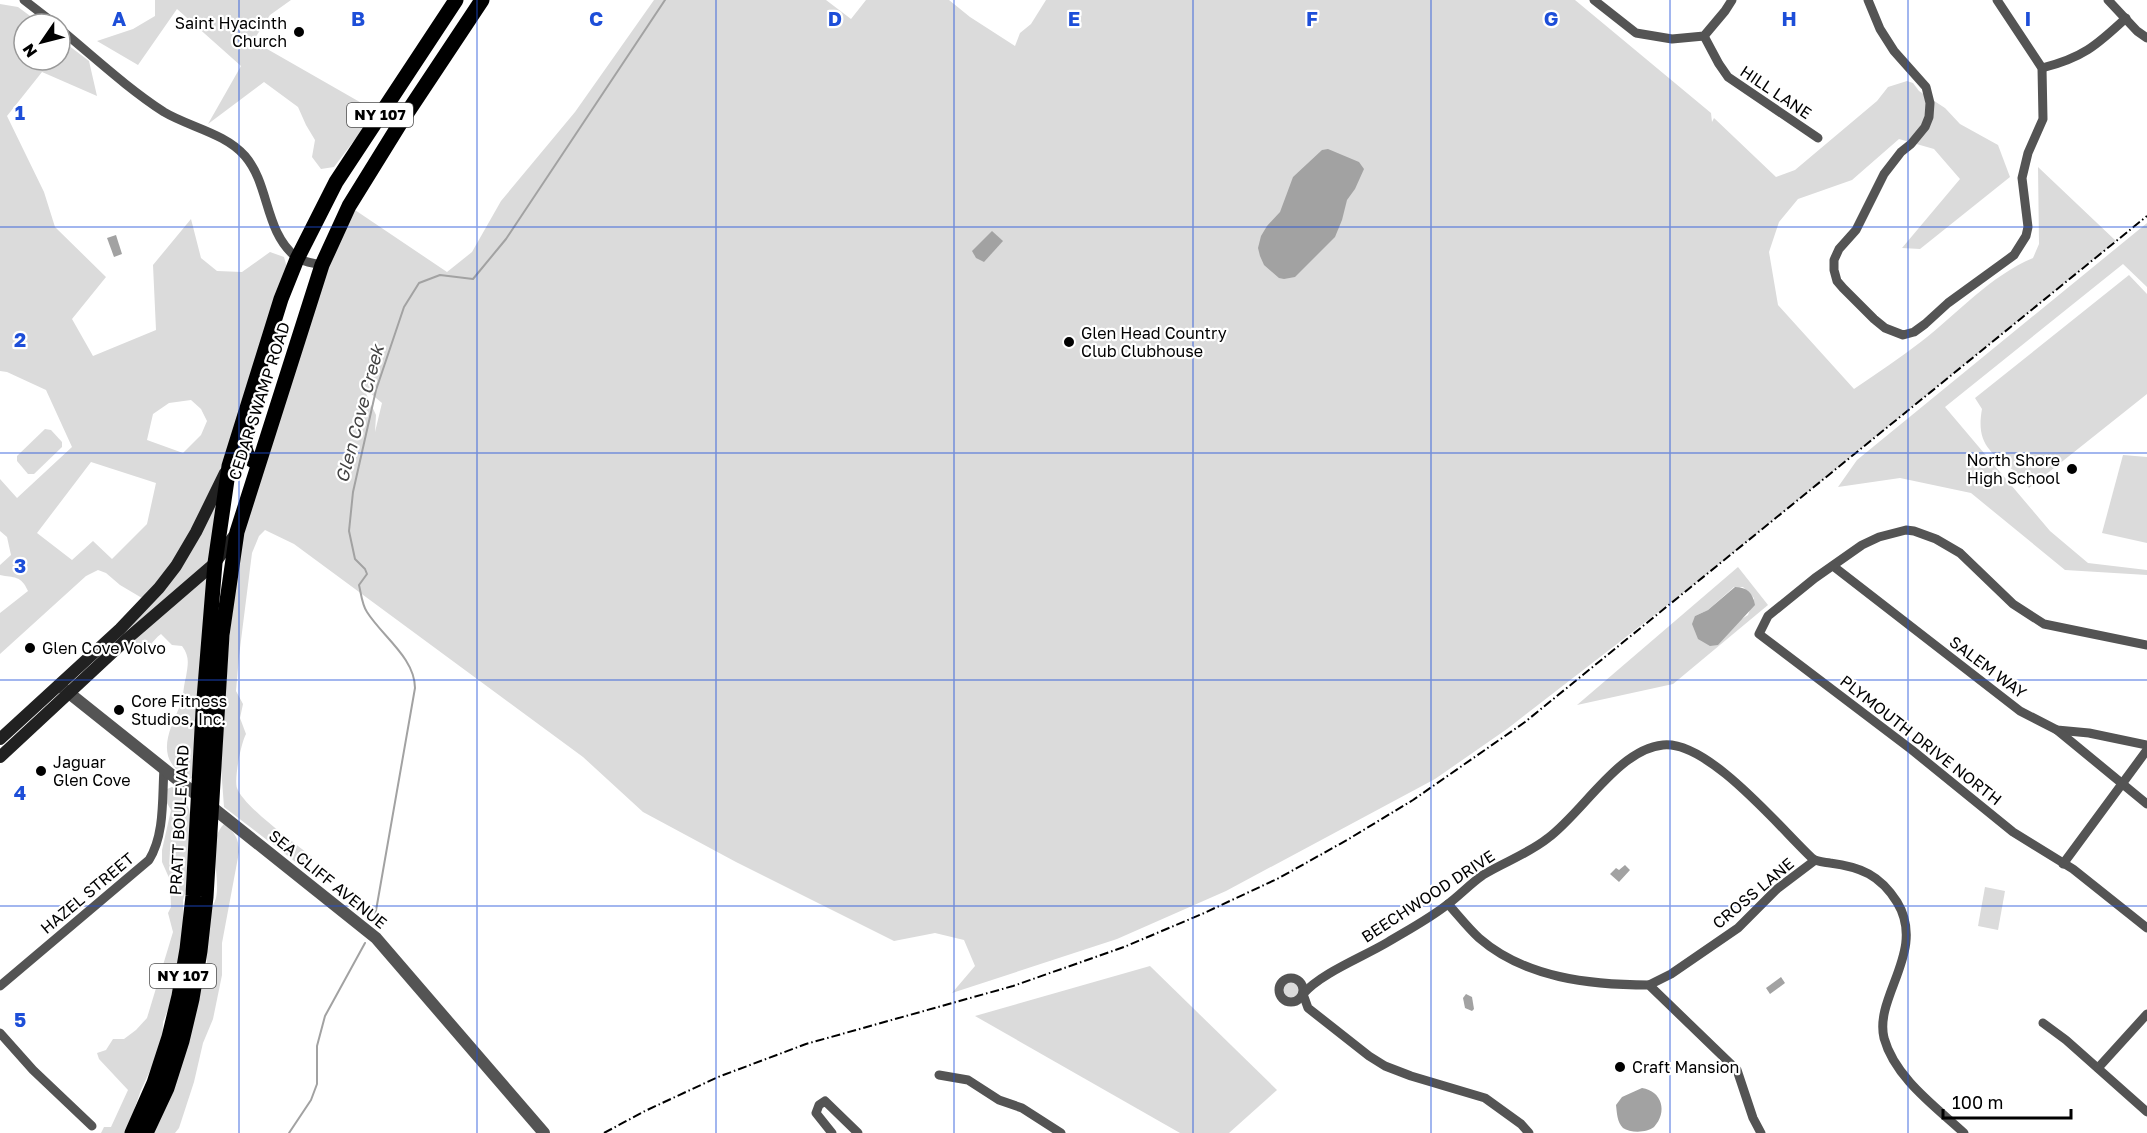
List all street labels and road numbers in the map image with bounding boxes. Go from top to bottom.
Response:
street label: HILL LANE [1737,61,1815,123]
road number: NY 107 [347,103,413,127]
street label: CEDAR SWAMP ROAD [224,319,294,483]
street label: SALEM WAY [1946,632,2031,703]
street label: PLYMOUTH DRIVE NORTH [1836,671,2006,809]
street label: PRATT BOULEVARD [165,744,193,896]
street label: SEA CLIFF AVENUE [265,825,391,933]
street label: BEECHWOOD DRIVE [1358,845,1498,947]
street label: HAZEL STREET [36,848,138,938]
street label: CROSS LANE [1708,853,1798,933]
road number: NY 107 [150,964,216,988]

